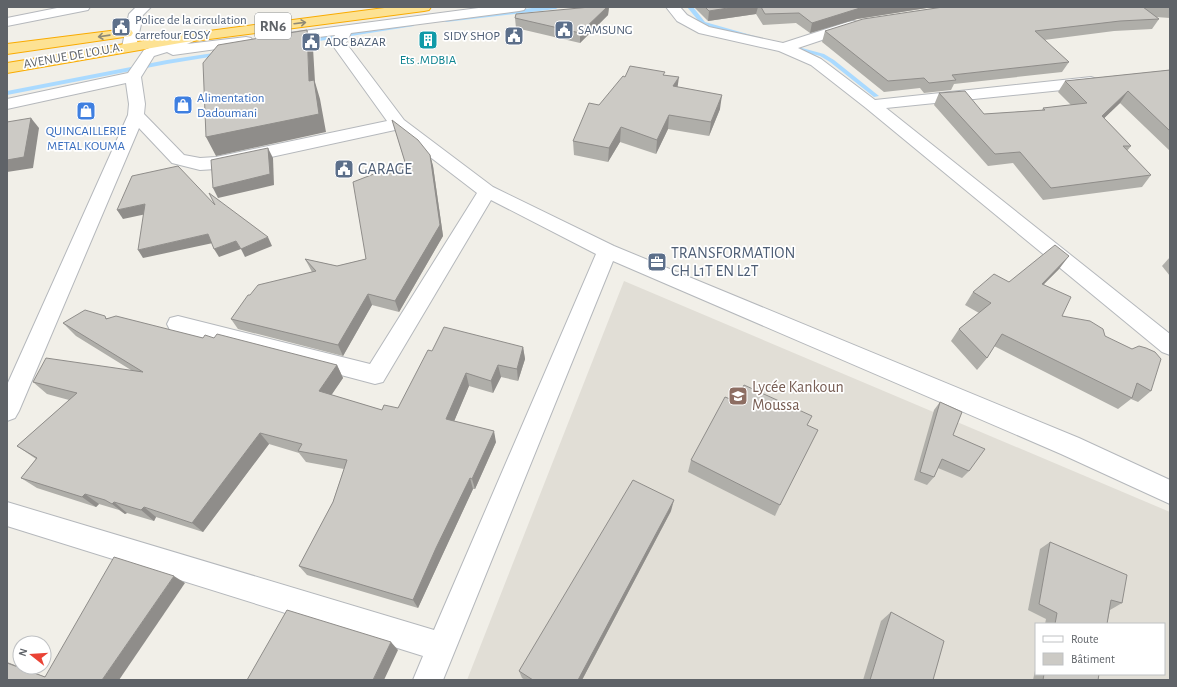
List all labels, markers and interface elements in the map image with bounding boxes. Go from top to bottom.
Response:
road number: RN6 [255,13,291,39]
place label: Police de la circulation carrefour EOSY [135,14,247,42]
public building icon: Police de la circulation carrefour EOSY [110,16,132,38]
one-way arrow [293,19,306,27]
public building icon: SAMSUNG [553,19,575,41]
place label: SAMSUNG [578,24,633,37]
public building icon: SIDY SHOP [503,25,525,47]
building icon: Ets .MDBIA [417,29,439,51]
place label: SIDY SHOP [444,30,500,43]
public building icon: ADC BAZAR [300,31,322,53]
one-way arrow [98,32,111,40]
place label: ADC BAZAR [325,36,386,49]
street label: AVENUE DE L'O.U.A. [22,41,124,71]
place label: Ets .MDBIA [400,54,457,67]
place label: Alimentation Dadoumani [197,92,264,120]
shop icon: Alimentation Dadoumani [172,94,194,116]
shop icon: QUINCAILLERIE METAL KOUMA [75,100,97,122]
place label: QUINCAILLERIE METAL KOUMA [46,125,126,153]
public building icon: GARAGE [333,158,355,180]
place label: GARAGE [358,161,412,177]
place label: TRANSFORMATION CH L1T EN L2T [671,245,795,279]
office icon: TRANSFORMATION CH L1T EN L2T [646,251,668,273]
place label: Lycée Kankoun Moussa [752,379,844,413]
school or university icon: Lycée Kankoun Moussa [727,385,749,407]
legend [1035,623,1165,675]
text: Route [1071,633,1098,645]
north arrow [12,635,52,675]
text: N [17,647,29,657]
text: Bâtiment [1071,653,1115,665]

